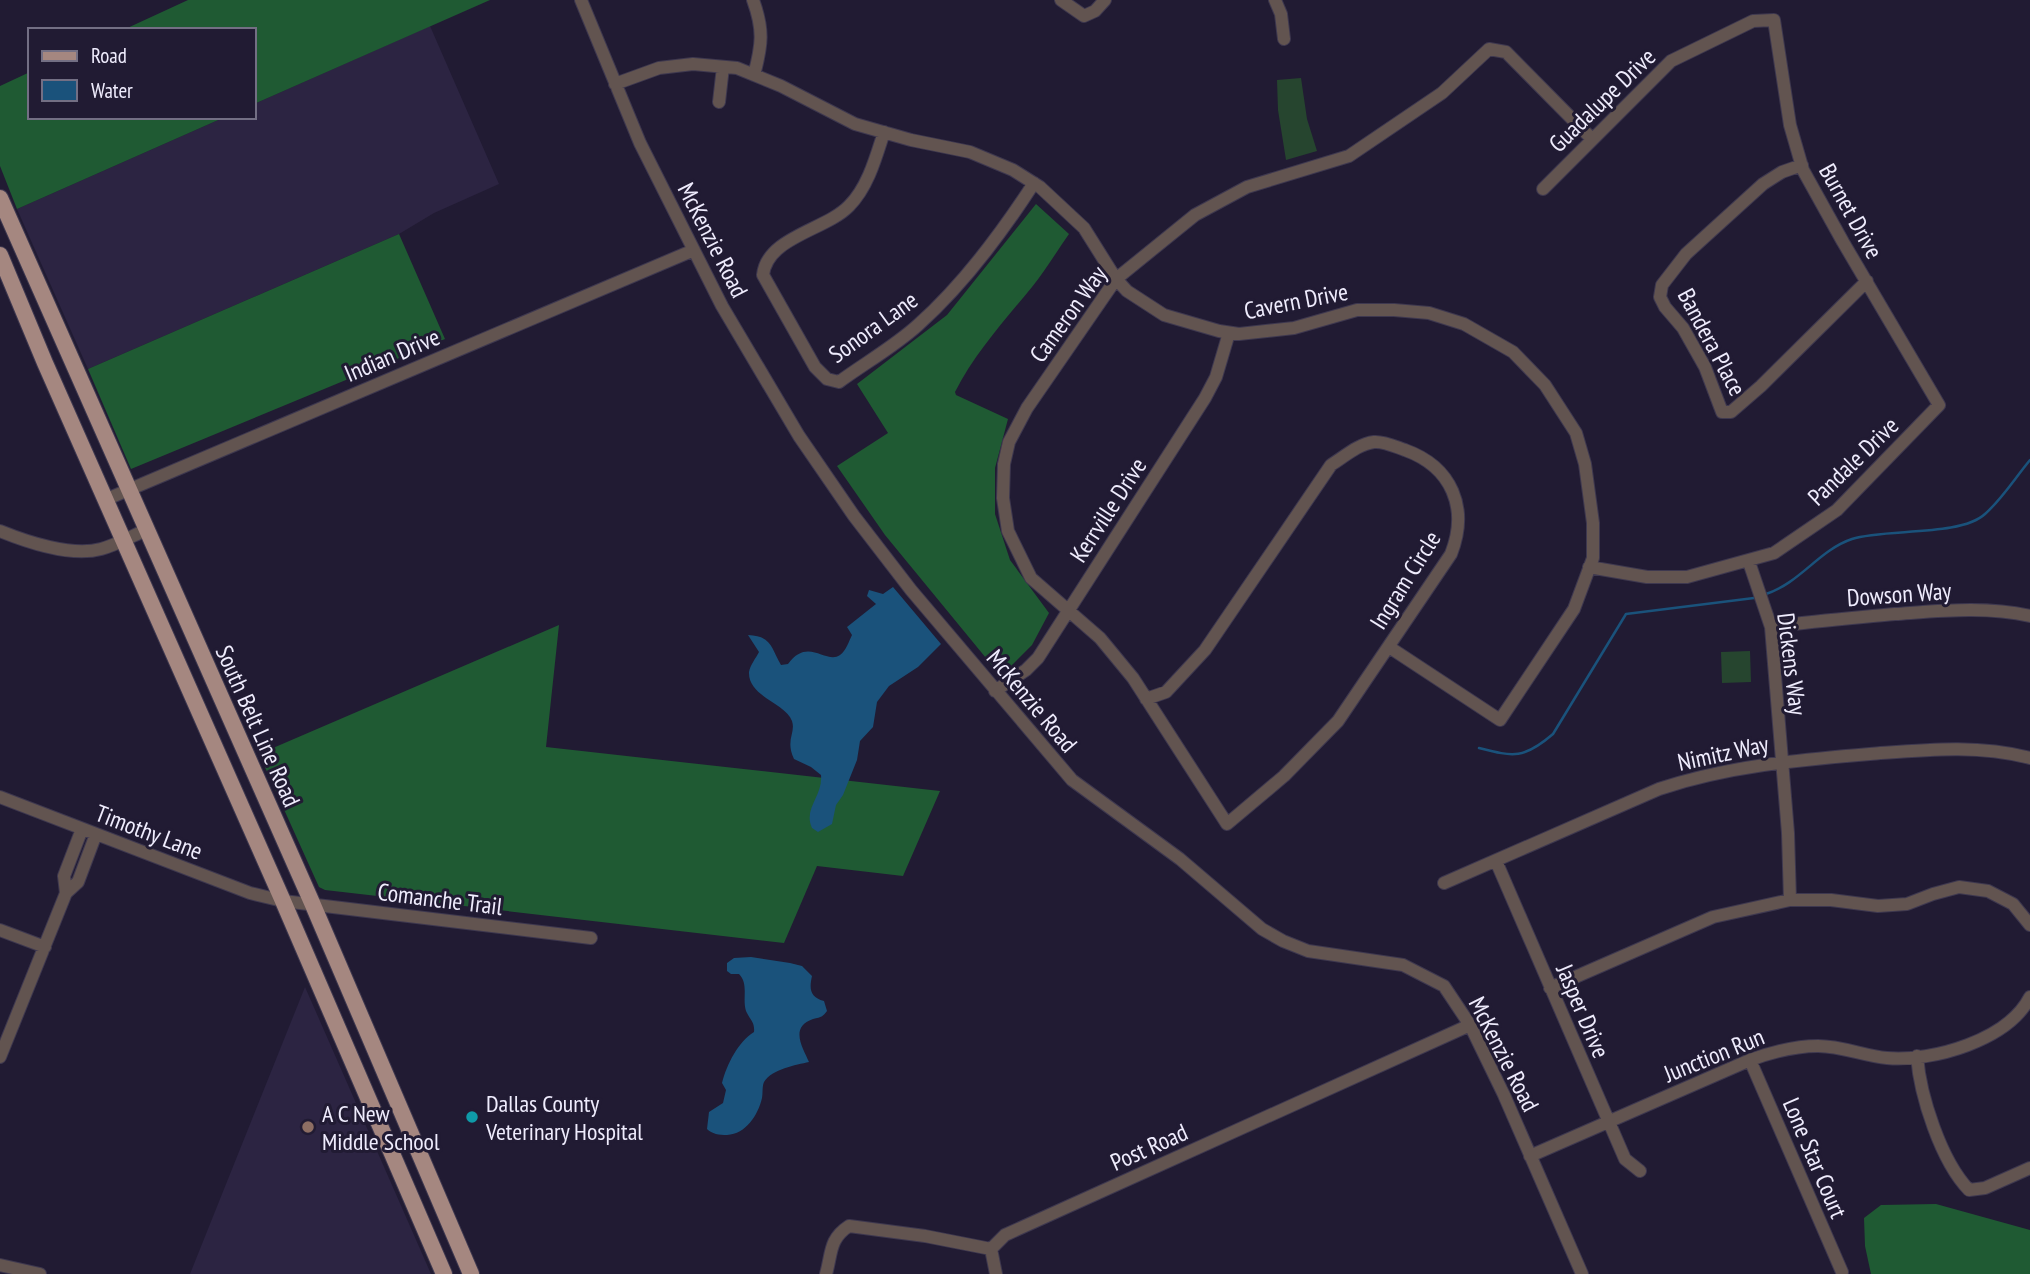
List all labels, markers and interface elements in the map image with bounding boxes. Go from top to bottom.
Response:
legend [28,28,256,119]
street label: Guadalupe Drive [1542,41,1662,159]
text: Road [91,42,127,69]
text: Water [91,77,133,104]
street label: Burnet Drive [1812,158,1890,264]
street label: McKenzie Road [671,177,755,303]
street label: Cameron Way [1023,260,1113,368]
street label: Cavern Drive [1241,276,1351,326]
street label: Bandera Place [1671,283,1753,401]
street label: Sonora Lane [822,284,924,370]
street label: Indian Drive [340,321,444,389]
street label: Pandale Drive [1801,410,1905,512]
street label: Kerrville Drive [1063,452,1153,568]
street label: Ingram Circle [1363,525,1447,635]
street label: Dowson Way [1846,575,1952,613]
street label: Dickens Way [1770,611,1814,717]
street label: South Belt Line Road [209,640,307,812]
street label: McKenzie Road [980,643,1084,759]
street label: Nimitz Way [1675,728,1771,778]
street label: Timothy Lane [91,797,207,867]
street label: Comanche Trail [376,876,505,922]
street label: Jasper Drive [1549,958,1617,1063]
street label: McKenzie Road [1462,991,1546,1117]
street label: Junction Run [1658,1021,1769,1090]
place label: Dallas County Veterinary Hospital [485,1088,643,1147]
street label: Lone Star Court [1776,1093,1854,1223]
place label: A C New Middle School [322,1098,440,1157]
marker: Dallas County Veterinary Hospital [464,1109,480,1125]
street label: Post Road [1106,1116,1192,1178]
marker: A C New Middle School [300,1119,316,1135]

